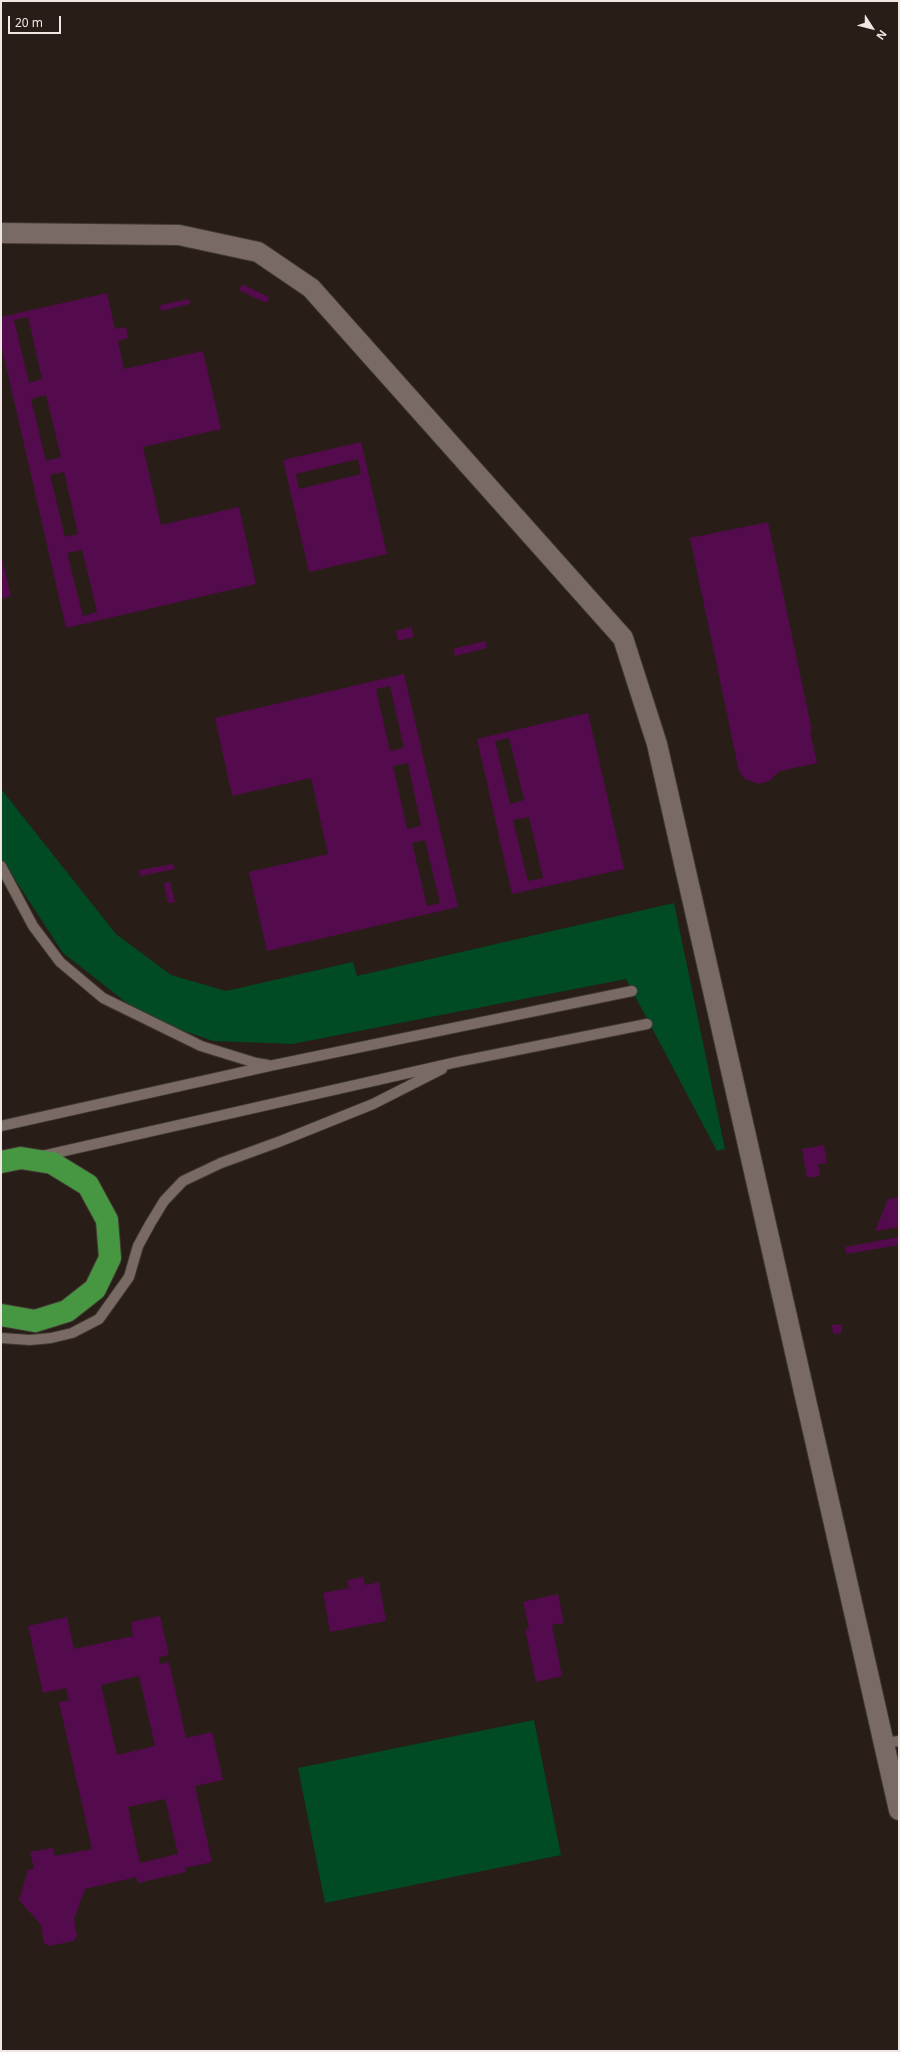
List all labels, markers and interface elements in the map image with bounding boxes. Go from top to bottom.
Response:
scale bar [10,8,63,34]
north arrow [852,8,892,48]
text: 20 m [15,14,43,31]
text: N [873,27,891,43]

